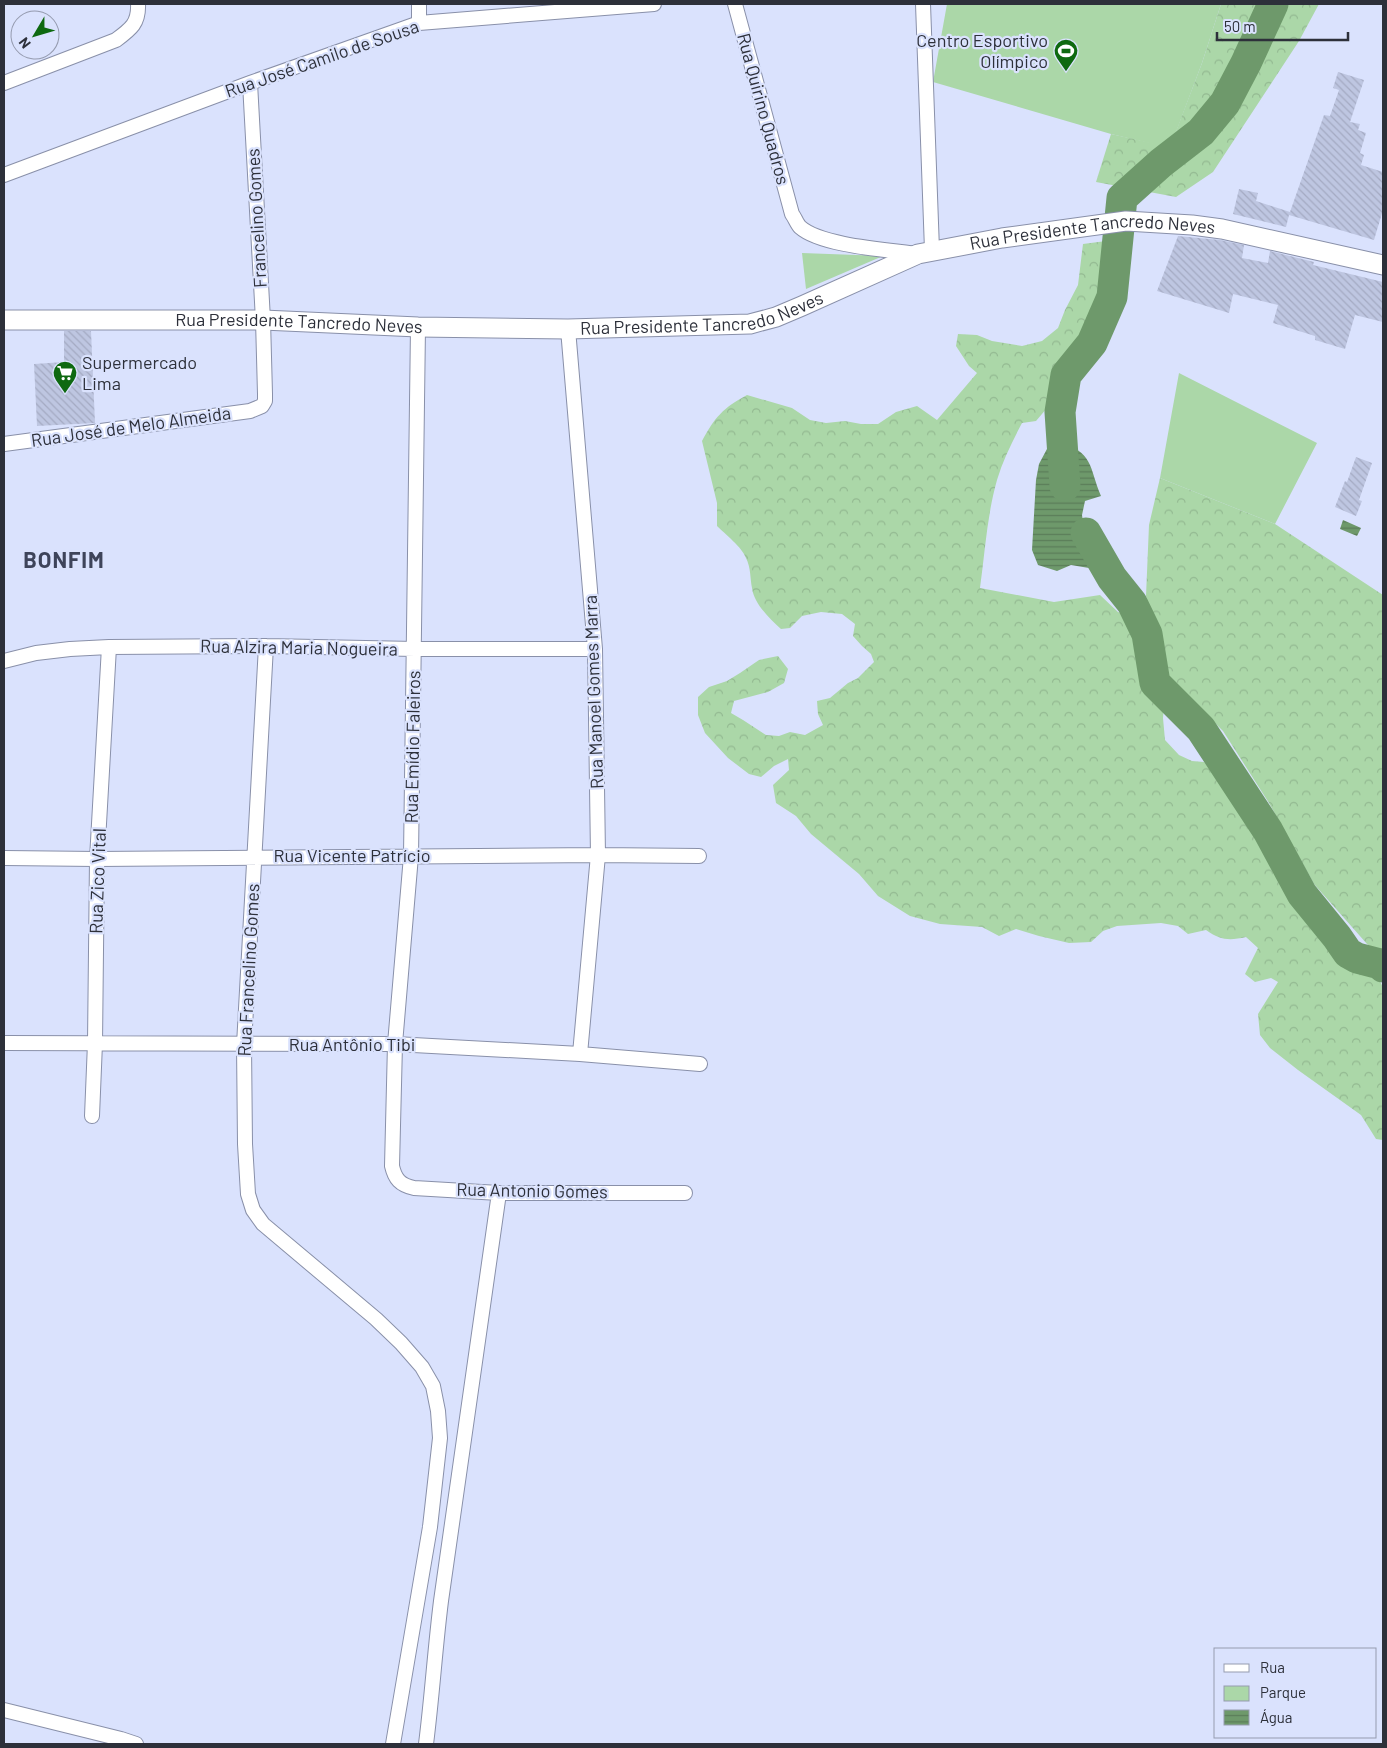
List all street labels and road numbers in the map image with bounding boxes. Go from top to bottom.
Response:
street label: Rua José Camilo de Sousa [222,15,421,102]
street label: Rua Quirino Quadros [733,30,795,187]
street label: Francelino Gomes [241,148,271,288]
street label: Rua Presidente Tancredo Neves [968,209,1217,254]
street label: Rua Presidente Tancredo Neves [580,286,826,339]
street label: Rua Presidente Tancredo Neves [175,308,423,337]
street label: Rua José de Melo Almeida [30,401,232,451]
street label: Rua Manoel Gomes Marra [579,595,607,789]
street label: Rua Alzira Maria Nogueira [200,634,398,660]
street label: Rua Emídio Faleiros [400,670,424,824]
street label: Rua Zico Vital [84,828,110,934]
street label: Rua Vicente Patrício [273,844,431,866]
street label: Rua Francelino Gomes [232,883,264,1057]
street label: Rua Antônio Tibi [289,1033,415,1055]
street label: Rua Antonio Gomes [456,1178,608,1202]

